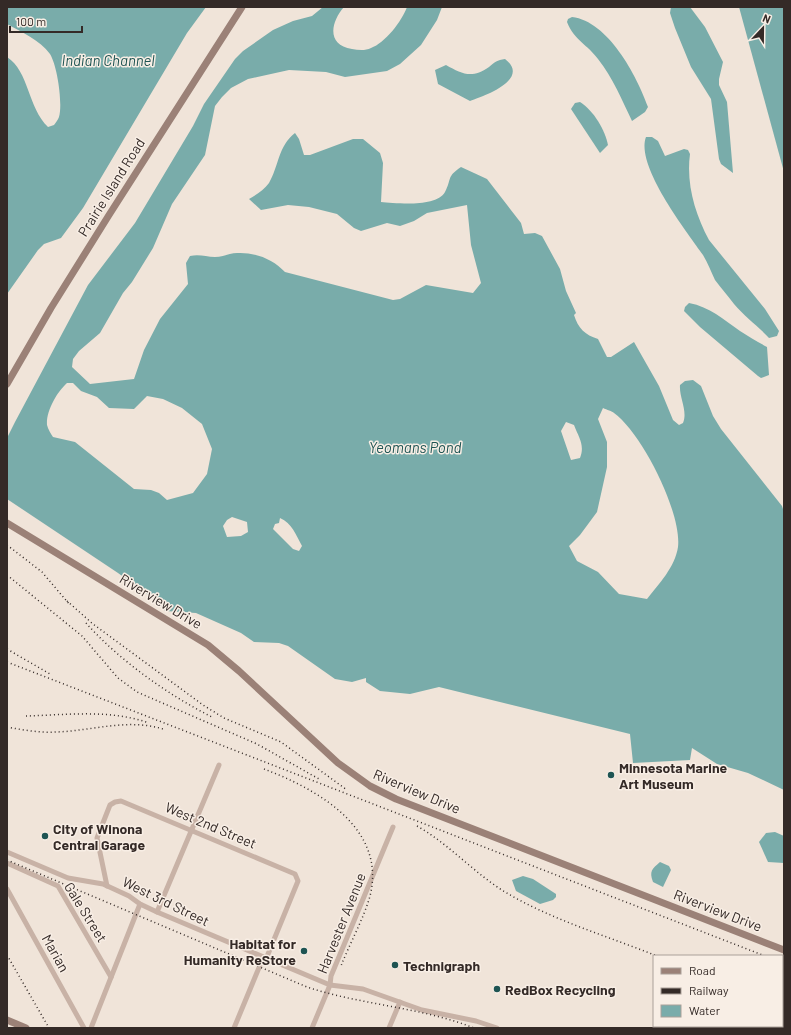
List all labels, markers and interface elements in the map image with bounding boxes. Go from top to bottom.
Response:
scale bar [10,8,82,34]
north arrow [743,8,783,48]
text: N [761,11,773,26]
text: 100 m [16,14,46,28]
water label: Indian Channel [61,51,155,69]
street label: Prairie Island Road [74,135,148,239]
water label: Yeomans Pond [369,438,461,456]
street label: Riverview Drive [117,570,205,632]
place label: Minnesota Marine Art Museum [619,759,727,792]
street label: Riverview Drive [371,765,463,817]
marker: Minnesota Marine Art Museum [606,770,616,780]
street label: West 2nd Street [163,798,259,852]
place label: City of Winona Central Garage [53,820,145,853]
marker: City of Winona Central Garage [40,831,50,841]
street label: Harvester Avenue [313,870,369,976]
street label: West 3rd Street [120,873,212,929]
street label: Gale Street [61,879,111,945]
street label: Riverview Drive [671,885,765,935]
street label: Marian [39,931,73,975]
place label: Habitat for Humanity ReStore [184,935,297,968]
marker: Habitat for Humanity ReStore [299,946,309,956]
legend [653,955,783,1027]
place label: Technigraph [403,957,480,974]
marker: Technigraph [390,960,400,970]
text: Road [689,963,716,977]
place label: RedBox Recycling [505,981,616,998]
text: Railway [689,983,729,997]
marker: RedBox Recycling [492,984,502,994]
text: Water [689,1003,721,1017]

